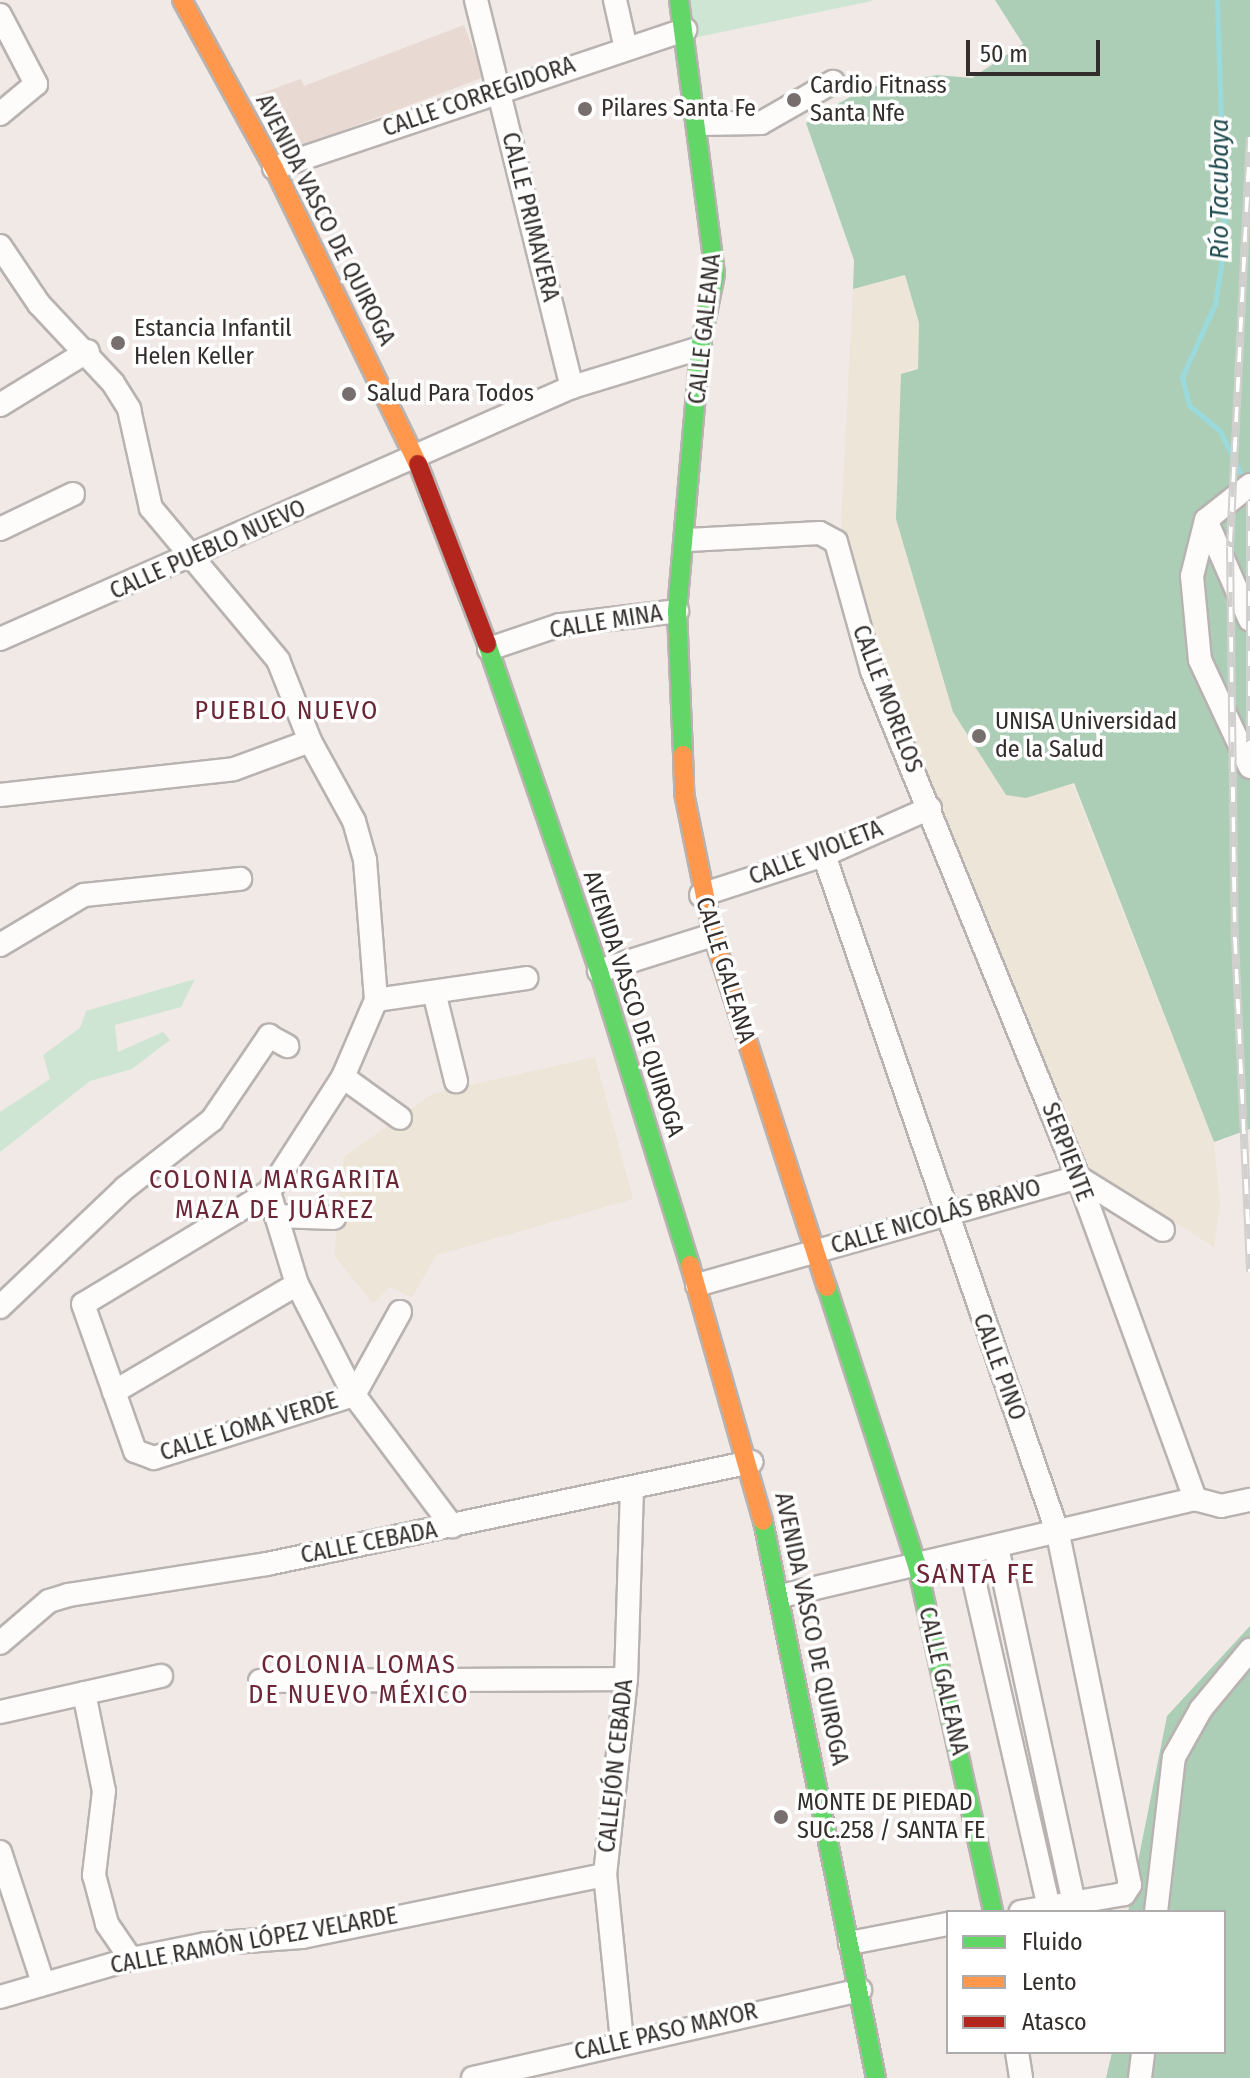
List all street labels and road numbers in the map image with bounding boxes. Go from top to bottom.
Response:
street label: CALLE CORREGIDORA [379,51,579,143]
street label: AVENIDA VASCO DE QUIROGA [249,90,401,350]
street label: CALLE PRIMAVERA [495,129,565,305]
street label: CALLE GALEANA [683,252,727,406]
street label: CALLE PUEBLO NUEVO [106,494,310,606]
street label: CALLE MINA [548,599,664,645]
street label: CALLE MORELOS [846,621,928,777]
street label: CALLE VIOLETA [745,814,887,892]
street label: AVENIDA VASCO DE QUIROGA [576,867,690,1141]
street label: CALLE GALEANA [689,894,761,1046]
street label: SERPIENTE [1035,1099,1099,1205]
street label: CALLE NICOLÁS BRAVO [828,1173,1044,1261]
street label: CALLE PINO [966,1310,1032,1424]
street label: CALLE LOMA VERDE [157,1386,341,1468]
street label: AVENIDA VASCO DE QUIROGA [768,1490,854,1768]
street label: CALLE CEBADA [298,1516,440,1570]
street label: CALLE GALEANA [912,1604,974,1758]
street label: CALLEJÓN CEBADA [593,1678,639,1854]
street label: CALLE RAMÓN LÓPEZ VELARDE [108,1902,400,1980]
street label: CALLE PASO MAYOR [572,1997,760,2067]

